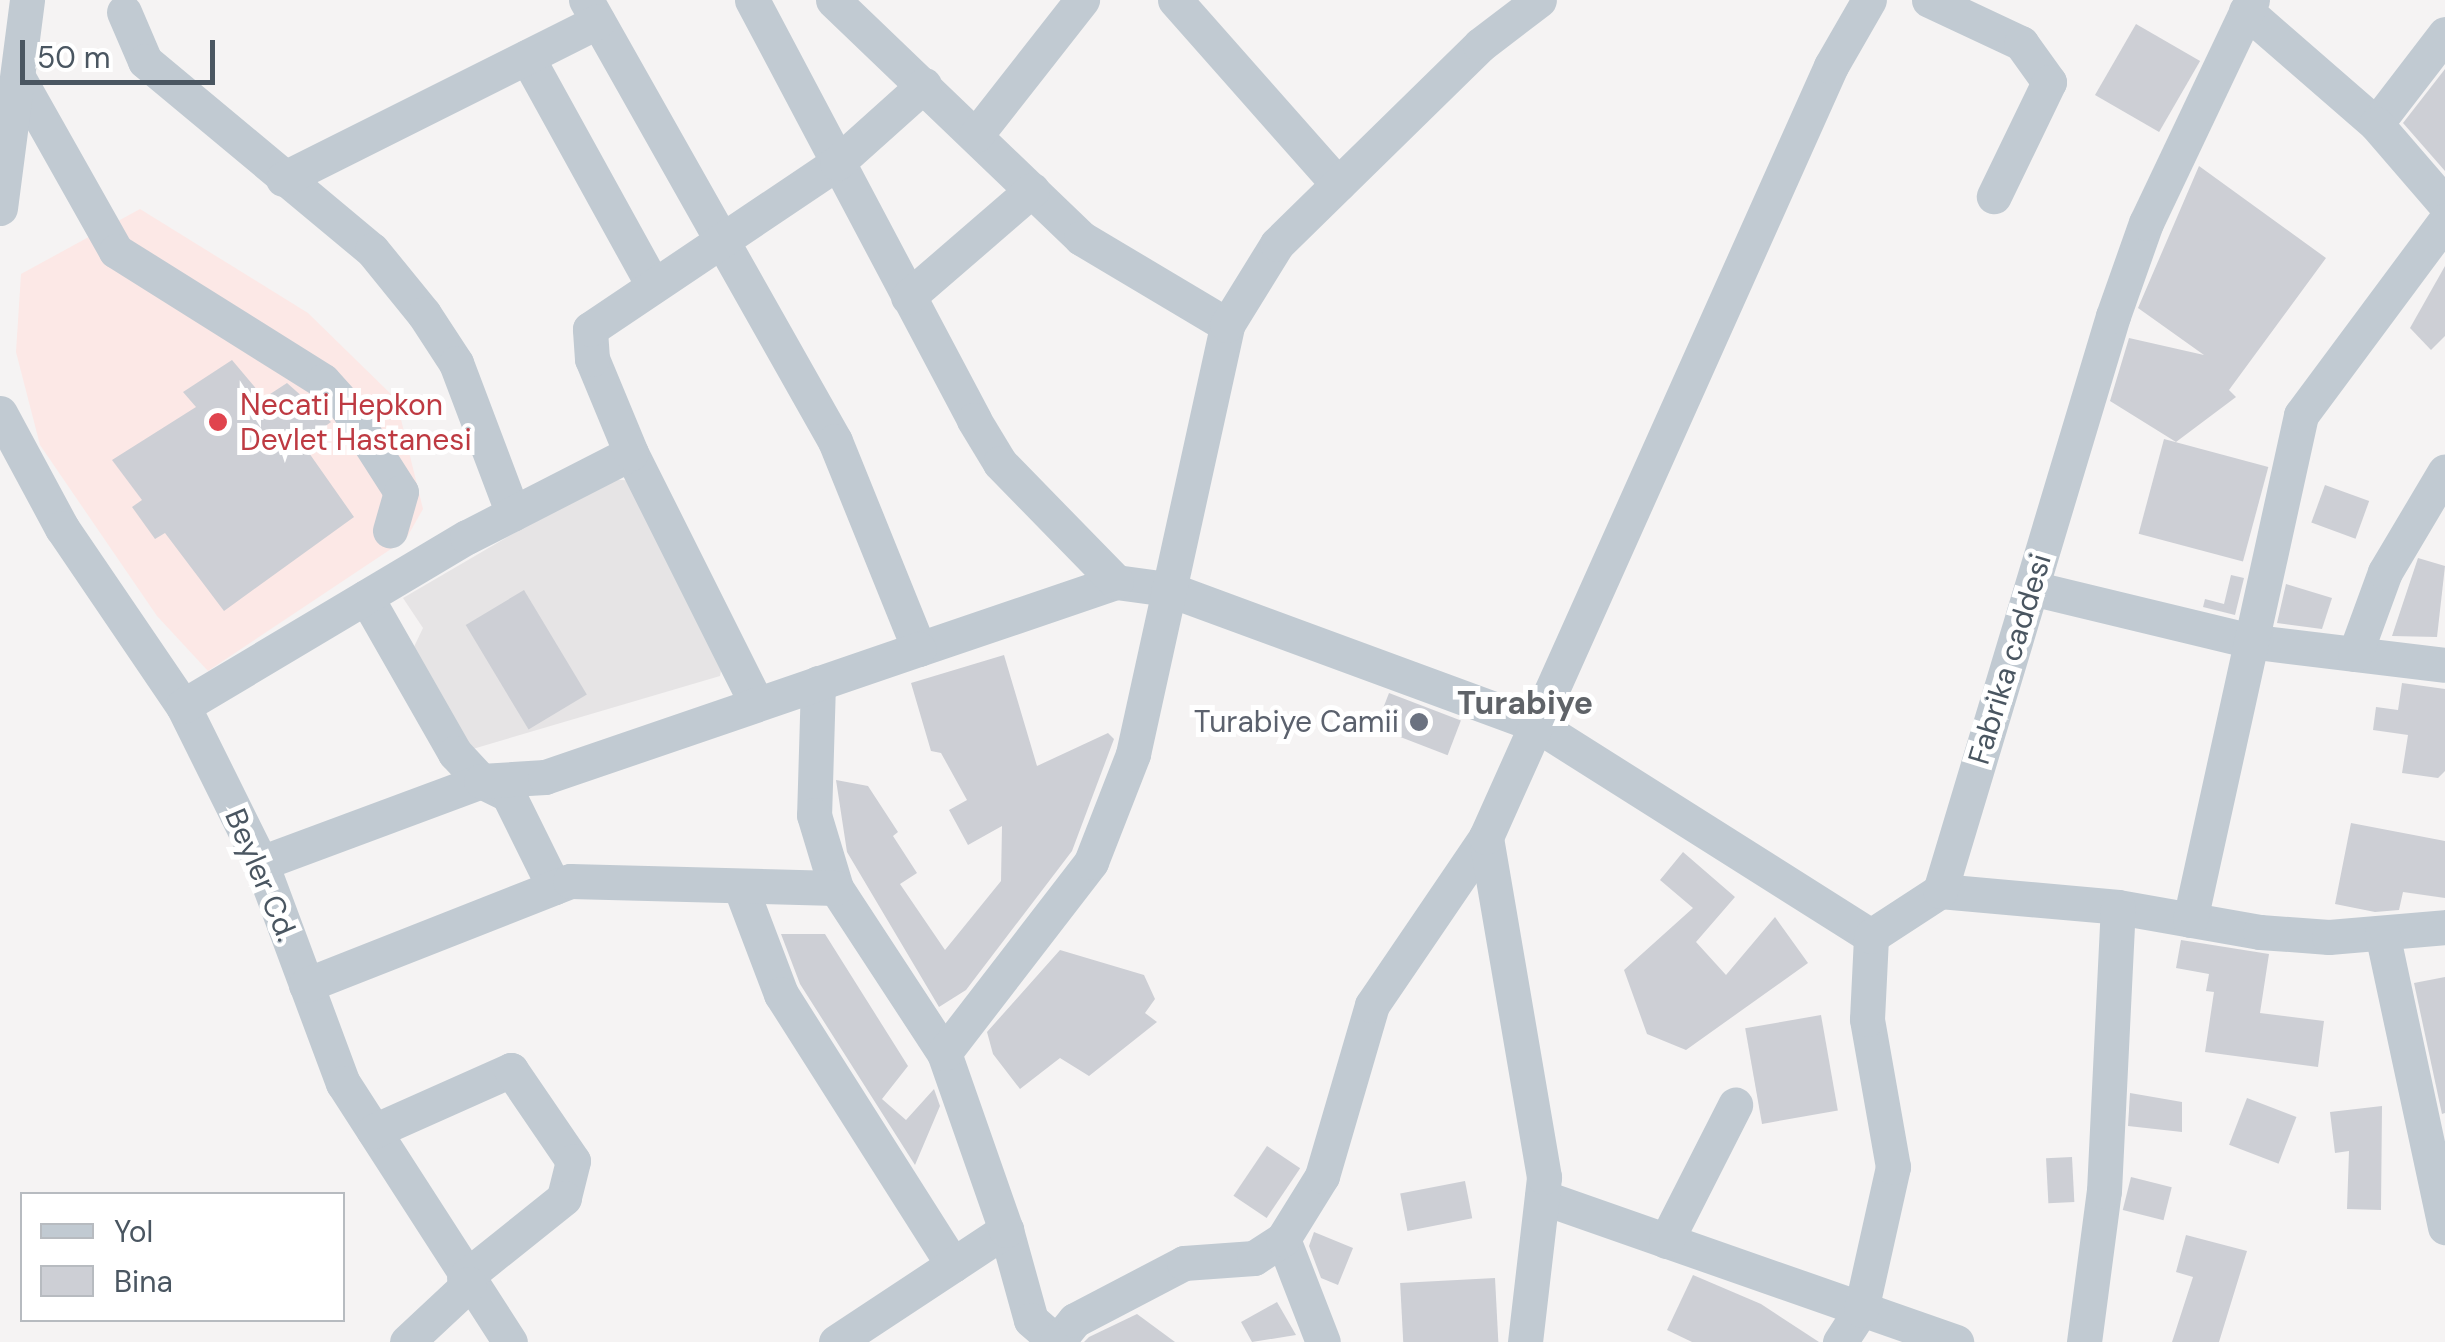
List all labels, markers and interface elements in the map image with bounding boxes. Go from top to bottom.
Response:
scale bar [25,20,220,82]
text: 50 m [37,38,111,77]
place label: Necati Hepkon Devlet Hastanesi [240,387,472,458]
marker: Necati Hepkon Devlet Hastanesi [205,409,231,435]
street label: Fabrika caddesi [1961,549,2059,769]
district label: Turabiye [1457,684,1593,722]
place label: Turabiye Camii [1194,704,1399,740]
marker: Turabiye Camii [1408,711,1430,733]
street label: Beyler Cd. [217,803,305,947]
legend [20,1192,345,1322]
text: Yol [114,1212,153,1251]
text: Bina [114,1262,173,1301]

